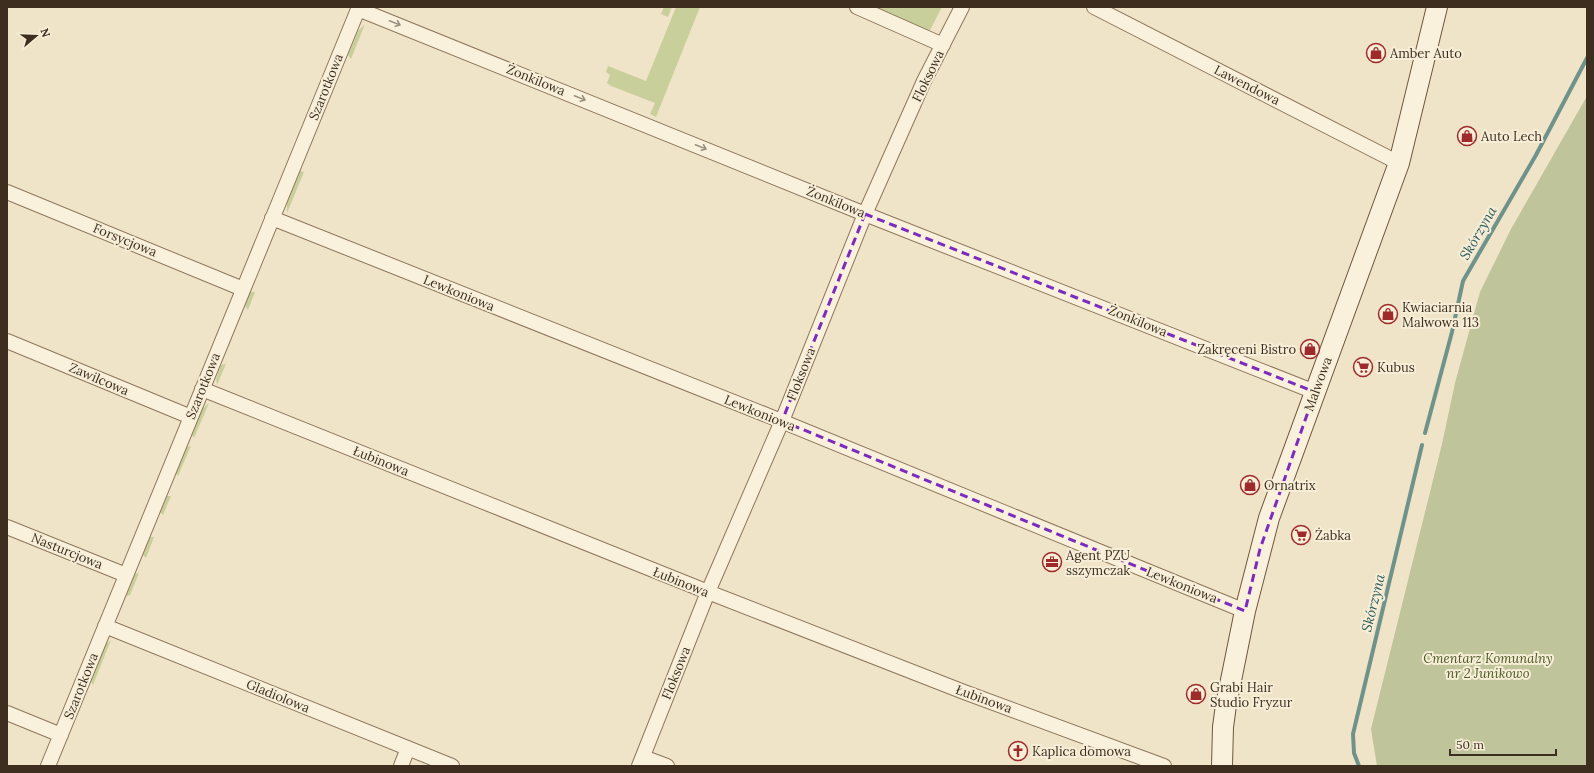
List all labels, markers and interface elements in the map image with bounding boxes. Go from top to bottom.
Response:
north arrow [16,16,56,56]
one-way arrow [388,20,400,28]
text: N [37,26,54,40]
shop icon: Amber Auto [1365,42,1387,64]
place label: Amber Auto [1389,45,1462,62]
street label: Floksowa [908,47,948,105]
street label: Szarotkowa [305,51,347,123]
street label: Żonkilowa [504,60,568,100]
street label: Lawendowa [1211,61,1283,109]
one-way arrow [574,95,586,103]
shop icon: Auto Lech [1456,125,1478,147]
place label: Auto Lech [1480,128,1542,145]
one-way arrow [694,144,706,151]
street label: Żonkilowa [804,182,868,222]
water label: Skórzyna [1455,203,1501,263]
street label: Forsycjowa [90,219,160,261]
street label: Lewkoniowa [421,271,497,315]
place label: Kwiaciarnia Malwowa 113 [1402,299,1479,331]
street label: Żonkilowa [1106,301,1170,341]
shop icon: Kwiaciarnia Malwowa 113 [1377,303,1399,325]
shop icon: Zakręceni Bistro [1299,338,1321,360]
place label: Zakręceni Bistro [1197,341,1296,358]
street label: Floksowa [783,345,819,403]
street label: Szarotkowa [182,350,224,422]
street label: Malwowa [1300,354,1336,414]
supermarket icon: Kubus [1352,356,1374,378]
street label: Zawilcowa [67,359,132,399]
place label: Kubus [1377,359,1415,376]
street label: Lewkoniowa [722,391,798,435]
street label: Łubinowa [351,442,412,480]
shop icon: Ornatrix [1239,474,1261,496]
place label: Ornatrix [1264,477,1316,494]
supermarket icon: Żabka [1290,524,1312,546]
place label: Żabka [1315,527,1351,544]
street label: Nasturcjowa [29,529,106,573]
place label: Agent PZU sszymczak [1065,547,1130,579]
office icon: Agent PZU sszymczak [1041,551,1063,573]
street label: Łubinowa [651,563,712,601]
street label: Lewkoniowa [1144,563,1220,607]
water label: Skórzyna [1357,572,1389,634]
street label: Floksowa [658,644,694,702]
street label: Szarotkowa [60,650,102,722]
park label: Cmentarz Komunalny nr 2 Junikowo [1423,650,1553,682]
street label: Gladiolowa [244,676,313,717]
place label: Grabi Hair Studio Fryzur [1210,679,1293,711]
street label: Łubinowa [953,681,1015,717]
shop icon: Grabi Hair Studio Fryzur [1185,683,1207,705]
scale bar [1450,731,1556,757]
text: 50 m [1456,737,1484,752]
church icon: Kaplica domowa [1007,740,1029,762]
place label: Kaplica domowa [1032,743,1131,760]

